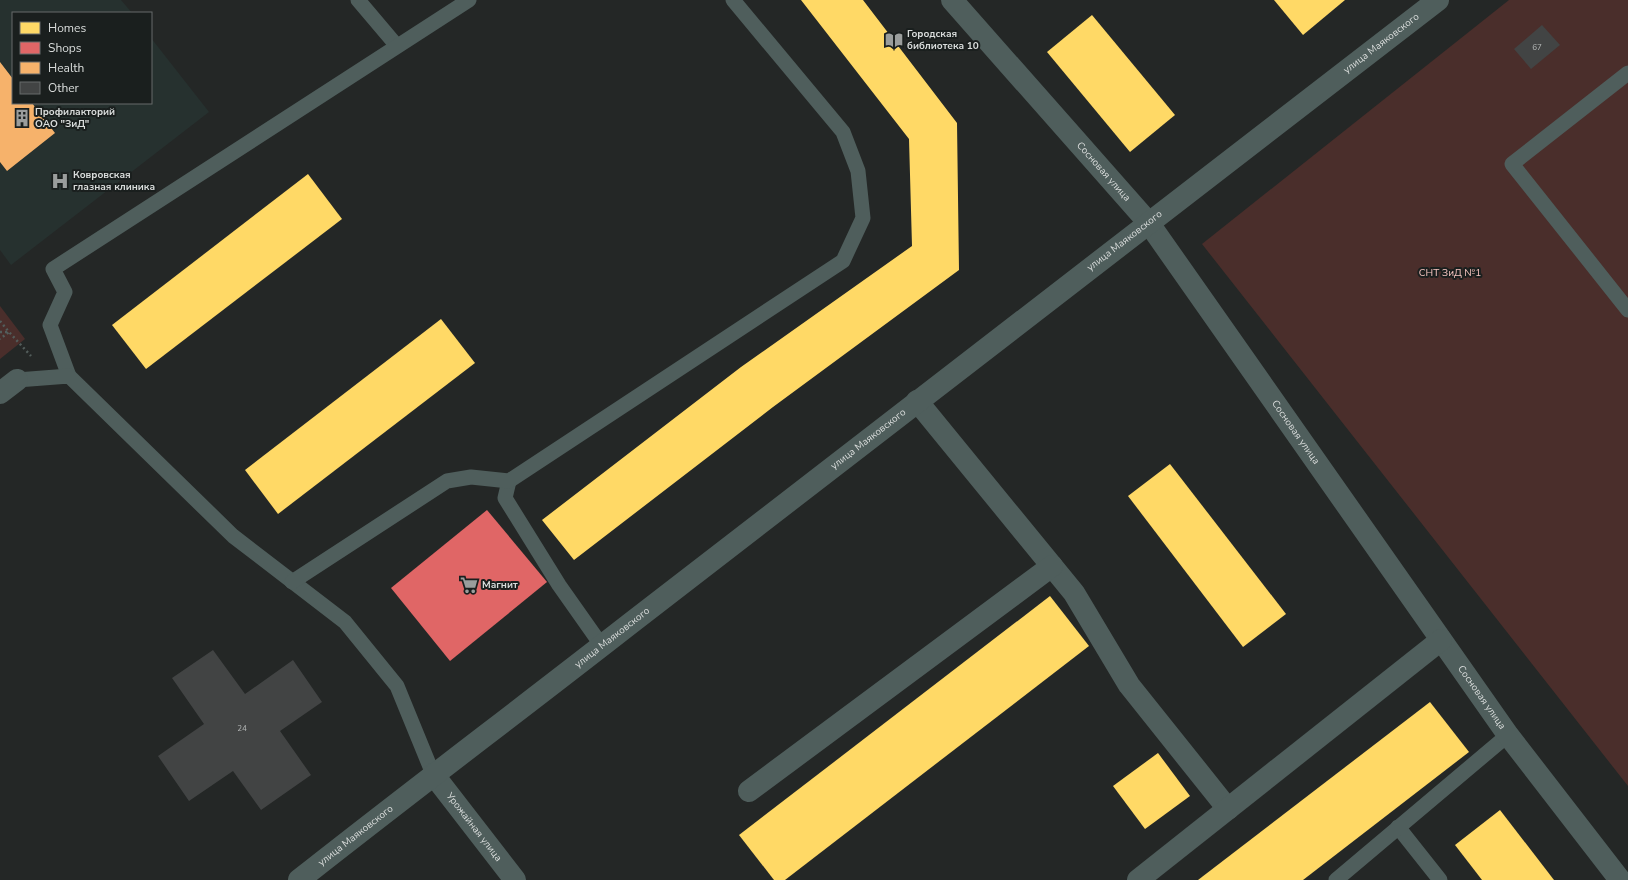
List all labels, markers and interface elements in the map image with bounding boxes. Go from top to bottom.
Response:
street label: улица Маяковского [1341,10,1422,77]
legend [12,12,152,104]
text: Homes [48,20,86,36]
place label: Городская библиотека 10 [907,27,979,53]
library icon: Городская библиотека 10 [884,30,904,50]
text: Shops [48,40,82,56]
house number: 67 [1532,42,1542,53]
text: Health [48,60,84,76]
text: Other [48,80,80,96]
place label: Профилакторий ОАО "ЗиД" [35,105,115,131]
building icon: Профилакторий ОАО "ЗиД" [12,108,32,128]
street label: Сосновая улица [1073,139,1134,205]
place label: Ковровская глазная клиника [73,168,155,194]
hospital icon: Ковровская глазная клиника [50,171,70,191]
street label: улица Маяковского [1084,207,1165,275]
park label: СНТ ЗиД №1 [1419,266,1481,280]
street label: Сосновая улица [1268,397,1323,467]
street label: улица Маяковского [828,405,909,473]
supermarket icon: Магнит [459,575,479,595]
place label: Магнит [482,578,518,592]
street label: улица Маяковского [572,604,653,671]
street label: Сосновая улица [1454,663,1509,732]
house number: 24 [237,723,247,734]
street label: Урожайная улица [442,789,505,864]
street label: улица Маяковского [315,802,397,869]

